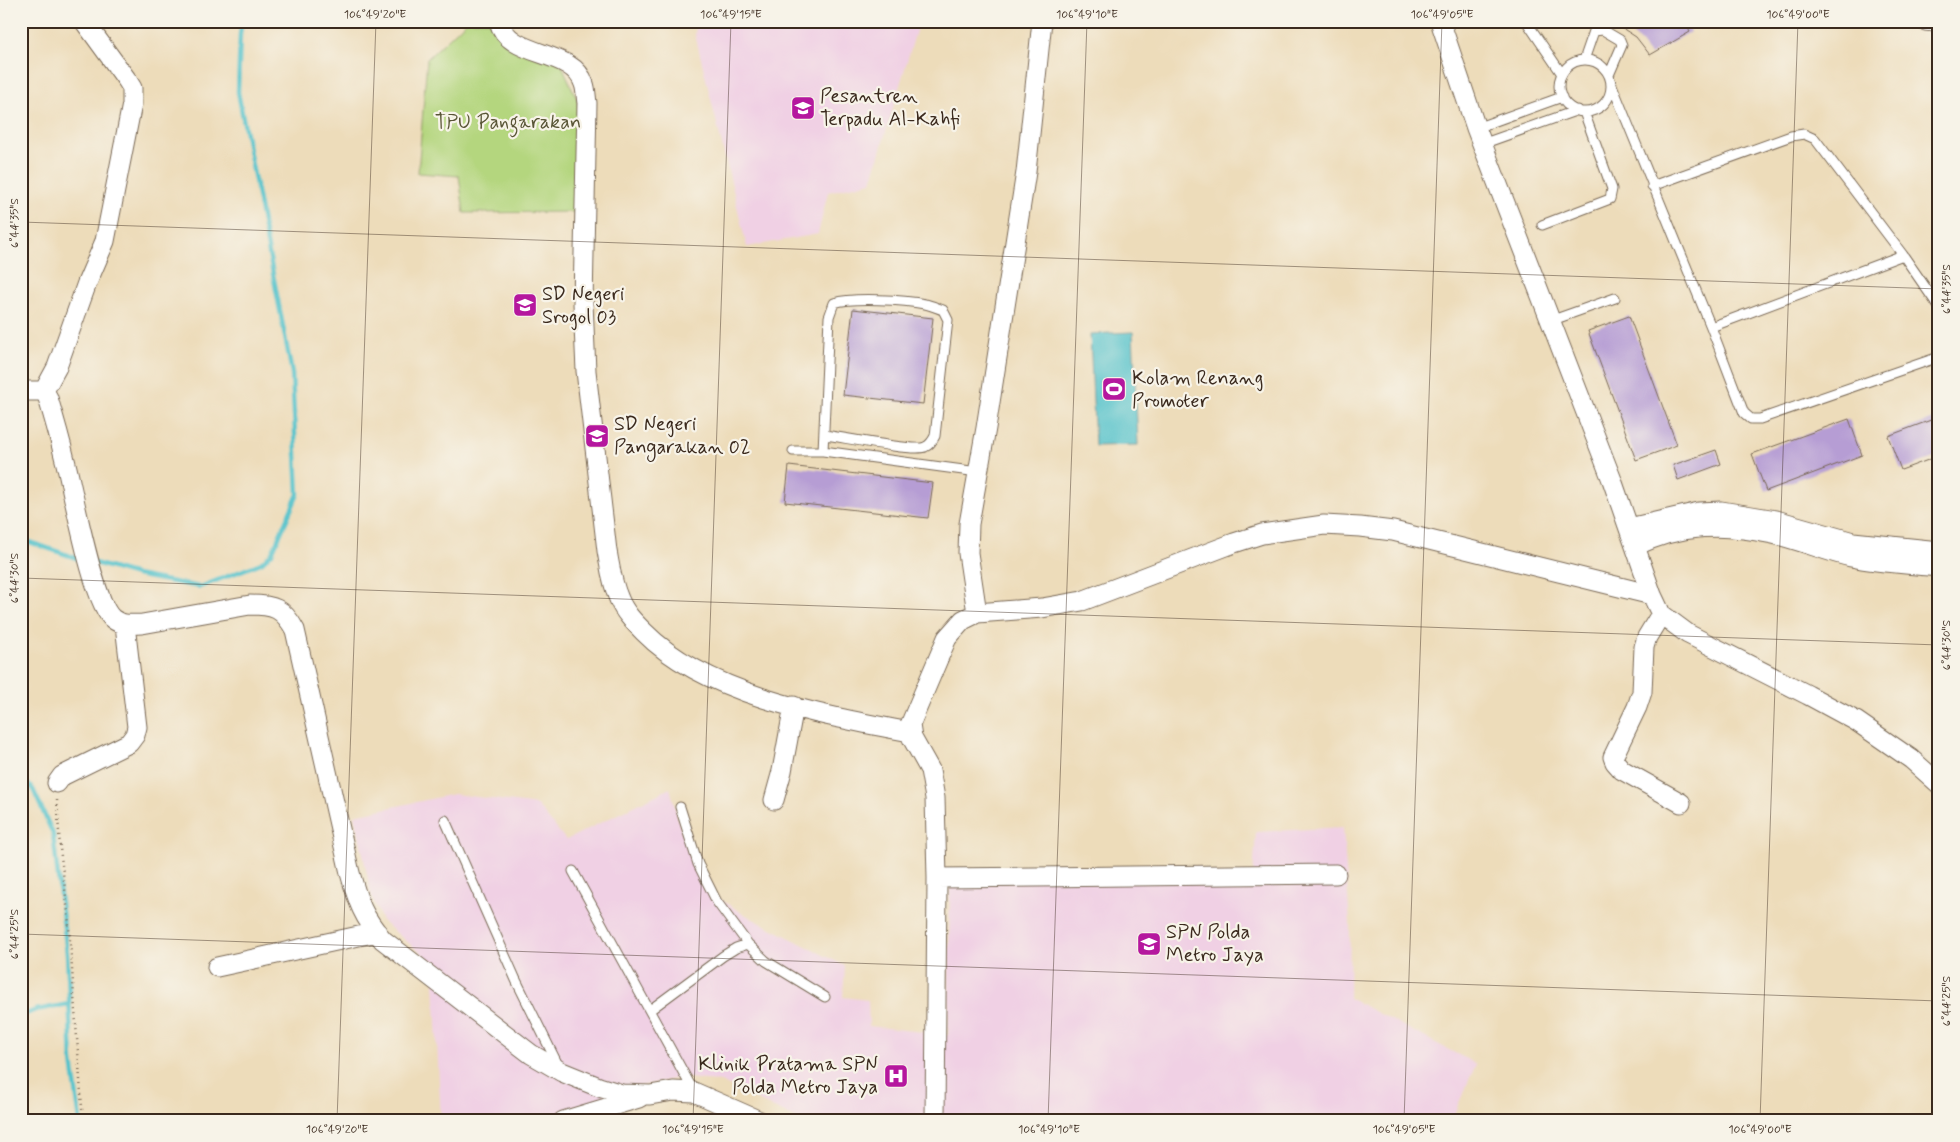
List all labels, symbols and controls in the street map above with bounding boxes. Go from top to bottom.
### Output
text: 106°49'20"E [344,7,406,23]
text: 106°49'15"E [700,7,762,23]
text: 106°49'10"E [1056,7,1118,23]
text: 106°49'05"E [1410,7,1474,23]
text: 106°49'00"E [1766,7,1830,23]
place label: Pesantren Terpadu Al-Kahfi [820,83,960,133]
school or university icon: Pesantren Terpadu Al-Kahfi [790,95,816,121]
park label: TPU Pangarakan [435,109,581,138]
text: 6°44'35"S [7,198,23,248]
text: 6°44'35"S [1939,264,1955,314]
place label: SD Negeri Srogol 03 [542,281,624,331]
school or university icon: SD Negeri Srogol 03 [512,292,538,318]
place label: Kolam Renang Promoter [1132,365,1263,415]
sports icon: Kolam Renang Promoter [1101,376,1127,402]
place label: SD Negeri Pangarakan 02 [614,411,751,462]
school or university icon: SD Negeri Pangarakan 02 [584,423,610,449]
text: 6°44'30"S [7,552,23,603]
text: 6°44'30"S [1939,619,1955,670]
text: 6°44'25"S [7,908,23,959]
place label: SPN Polda Metro Jaya [1166,919,1264,969]
school or university icon: SPN Polda Metro Jaya [1136,931,1162,957]
text: 6°44'25"S [1939,975,1955,1026]
place label: Klinik Pratama SPN Polda Metro Jaya [698,1051,878,1101]
hospital icon: Klinik Pratama SPN Polda Metro Jaya [883,1063,909,1089]
text: 106°49'20"E [306,1122,368,1138]
text: 106°49'15"E [662,1122,724,1138]
text: 106°49'10"E [1018,1122,1080,1138]
text: 106°49'05"E [1372,1122,1436,1138]
text: 106°49'00"E [1728,1122,1792,1138]

